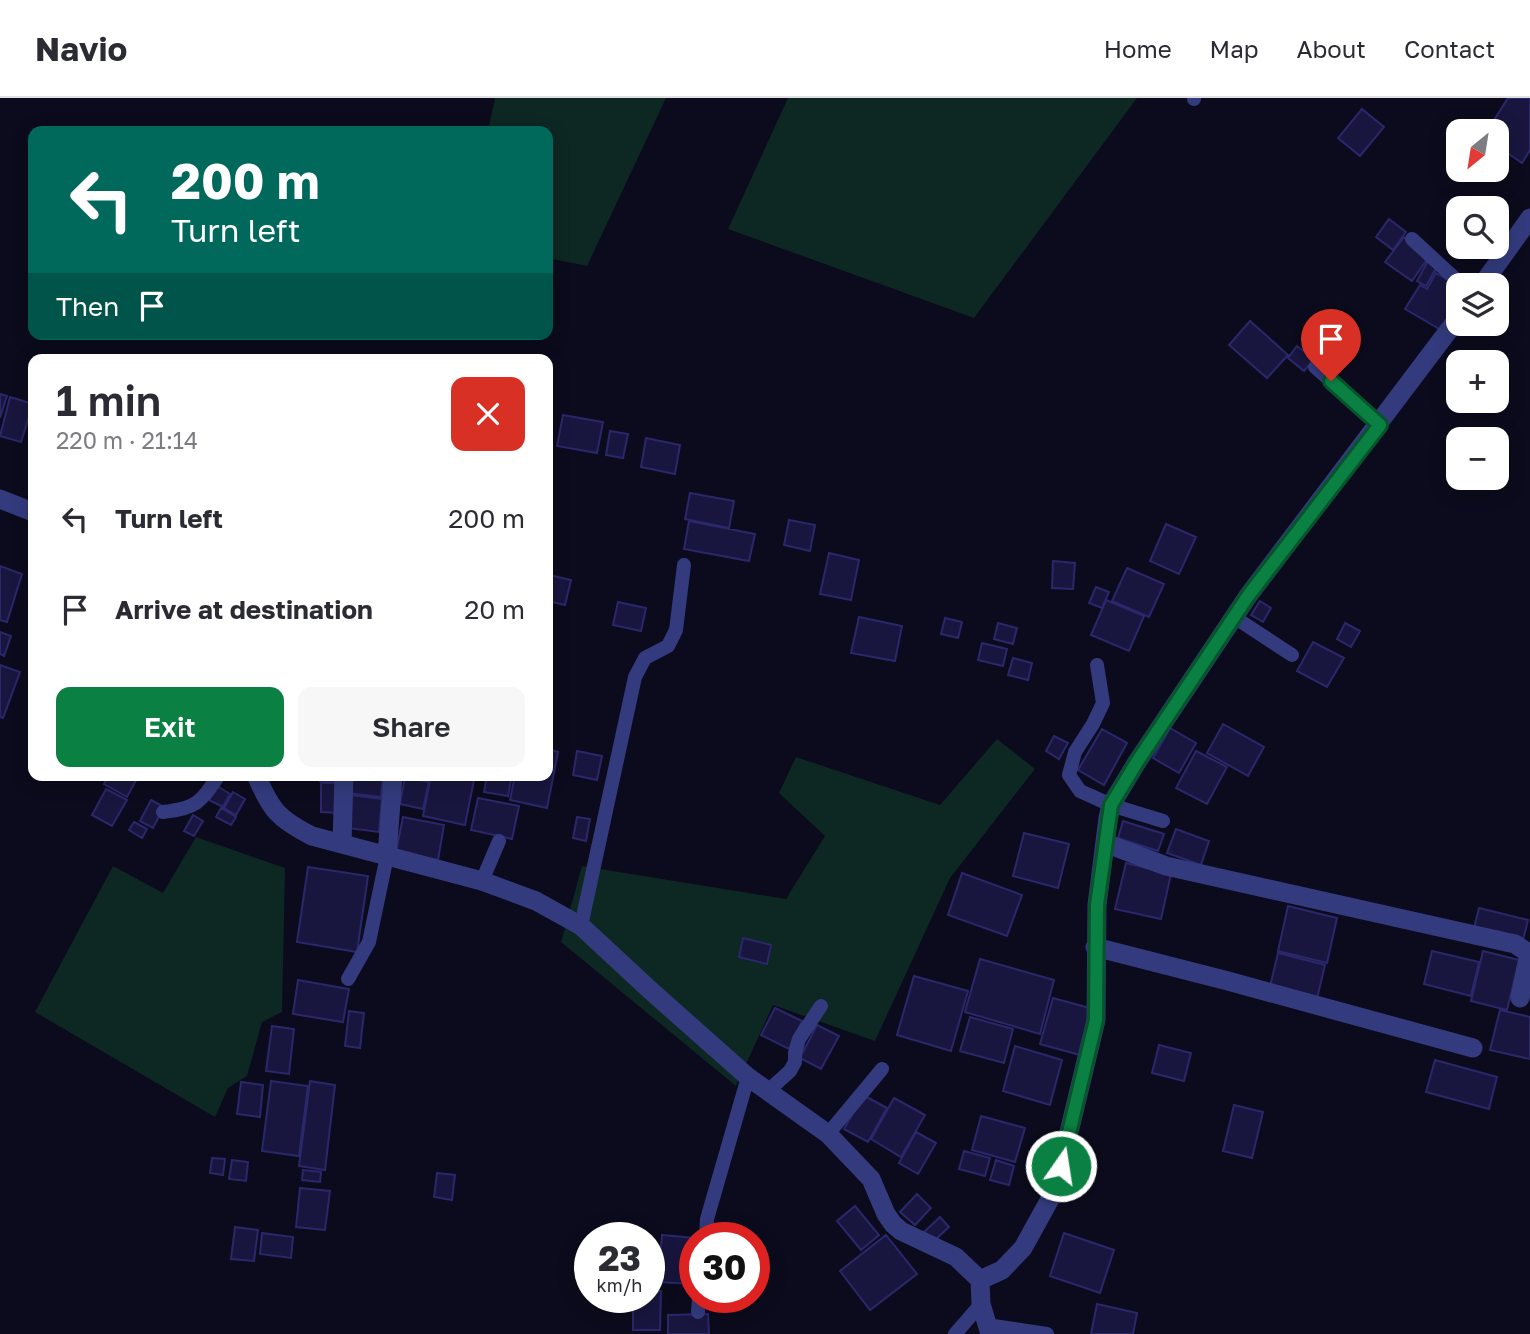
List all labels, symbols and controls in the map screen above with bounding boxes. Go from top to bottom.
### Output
text: Navio [35,29,127,68]
text: Home [1104,34,1172,63]
text: Map [1210,34,1259,63]
text: About [1297,34,1366,63]
text: Contact [1404,34,1495,63]
north arrow [1446,119,1508,182]
map controls [1446,119,1509,490]
text: 200 m [171,151,320,210]
icon: left [56,154,147,245]
button: search [1446,196,1509,259]
text: Turn left [171,211,300,249]
button: layers [1446,273,1509,336]
icon: arrive [133,287,171,325]
text: Then [56,291,119,322]
pin [1301,309,1361,381]
icon: arrive [1312,320,1350,358]
button: + [1446,350,1509,413]
text: 1 min [56,375,161,425]
button: close [451,377,525,451]
text: 220 m · 21:14 [56,426,198,454]
button: − [1446,427,1509,490]
icon: left [56,500,94,538]
text: Turn left [115,503,223,534]
text: 200 m [448,503,525,534]
icon: arrive [56,591,94,629]
text: Arrive at destination [115,594,373,625]
text: 20 m [464,594,525,625]
button: Exit [56,687,284,767]
button: Share [298,687,525,767]
position arrow [1024,1129,1098,1203]
speed limit sign: 30 [679,1222,770,1313]
text: 23 [598,1237,641,1279]
text: km/h [597,1274,642,1296]

